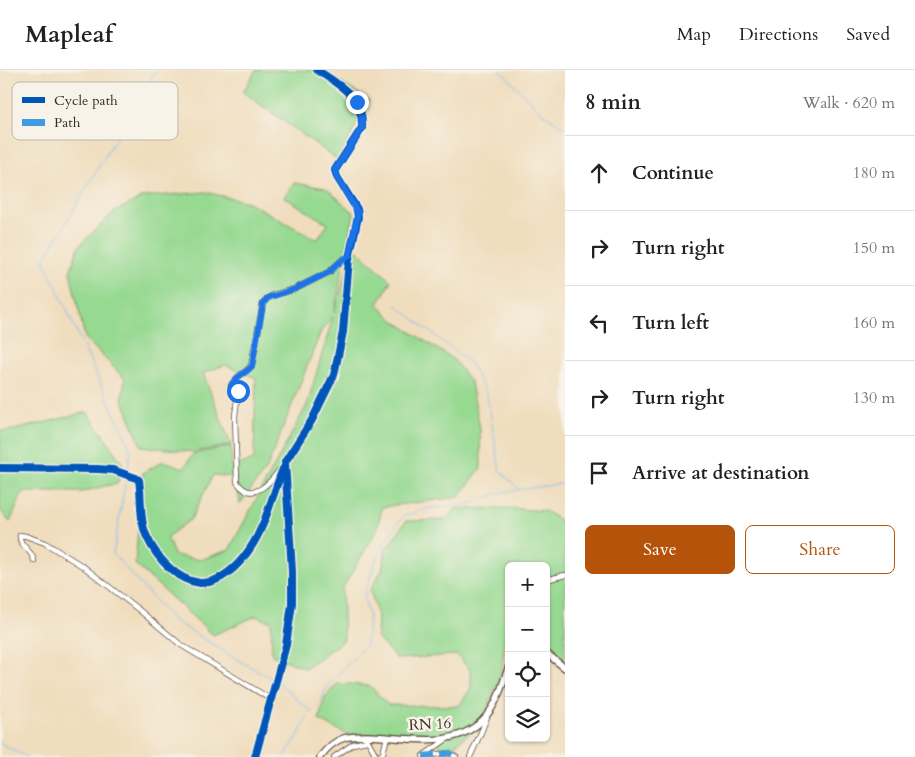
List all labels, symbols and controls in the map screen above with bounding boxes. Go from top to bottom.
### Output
text: Mapleaf [25,18,113,51]
text: Map [677,22,711,47]
text: Directions [739,22,818,47]
text: Saved [846,22,890,47]
legend [12,82,178,140]
text: 8 min [585,88,641,117]
text: Cycle path [54,91,118,110]
route end [346,91,369,114]
text: Walk · 620 m [803,92,895,114]
text: Path [54,113,81,132]
icon: ahead [585,159,613,187]
text: Continue [632,160,714,186]
text: 180 m [853,162,895,184]
icon: right [585,234,613,262]
text: Turn right [632,235,724,261]
text: 150 m [853,237,895,259]
icon: left [585,309,613,337]
text: Turn left [632,310,709,336]
text: 160 m [853,312,895,334]
route start [227,380,250,403]
icon: right [585,384,613,412]
text: Turn right [632,385,724,411]
text: 130 m [853,387,895,409]
icon: arrive [585,459,613,487]
text: Arrive at destination [632,460,809,486]
button: Save [585,525,735,574]
button: Share [745,525,895,574]
map controls [505,562,550,742]
button: + [505,562,550,607]
button: − [505,607,550,652]
button: locate [505,652,550,697]
button: layers [505,697,550,742]
street label: RN 16 [408,713,452,735]

